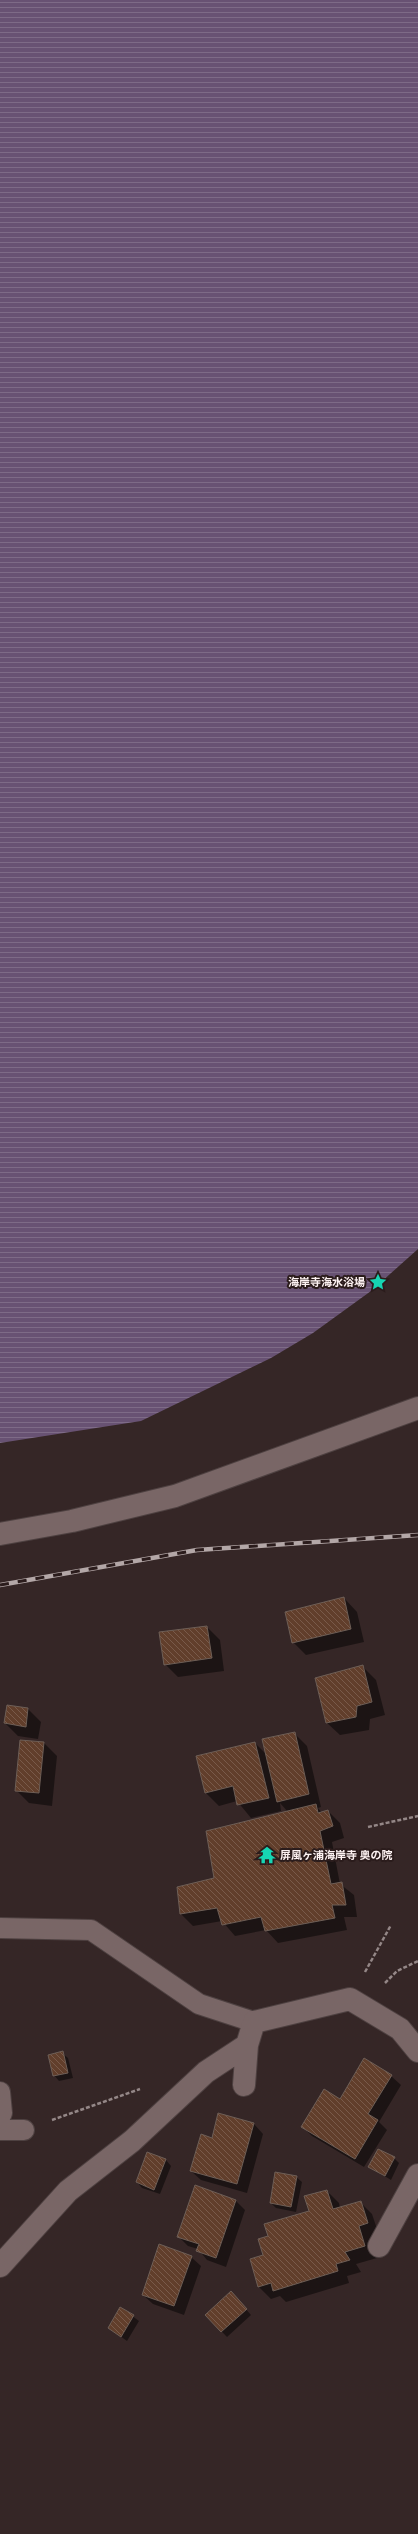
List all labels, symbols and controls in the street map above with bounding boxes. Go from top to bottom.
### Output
place icon: 海岸寺海水浴場 [368,1272,388,1292]
place label: 海岸寺海水浴場 [288,1275,365,1289]
temple icon: 屏風ヶ浦海岸寺 奥の院 [257,1845,277,1865]
place label: 屏風ヶ浦海岸寺 奥の院 [280,1848,393,1862]

